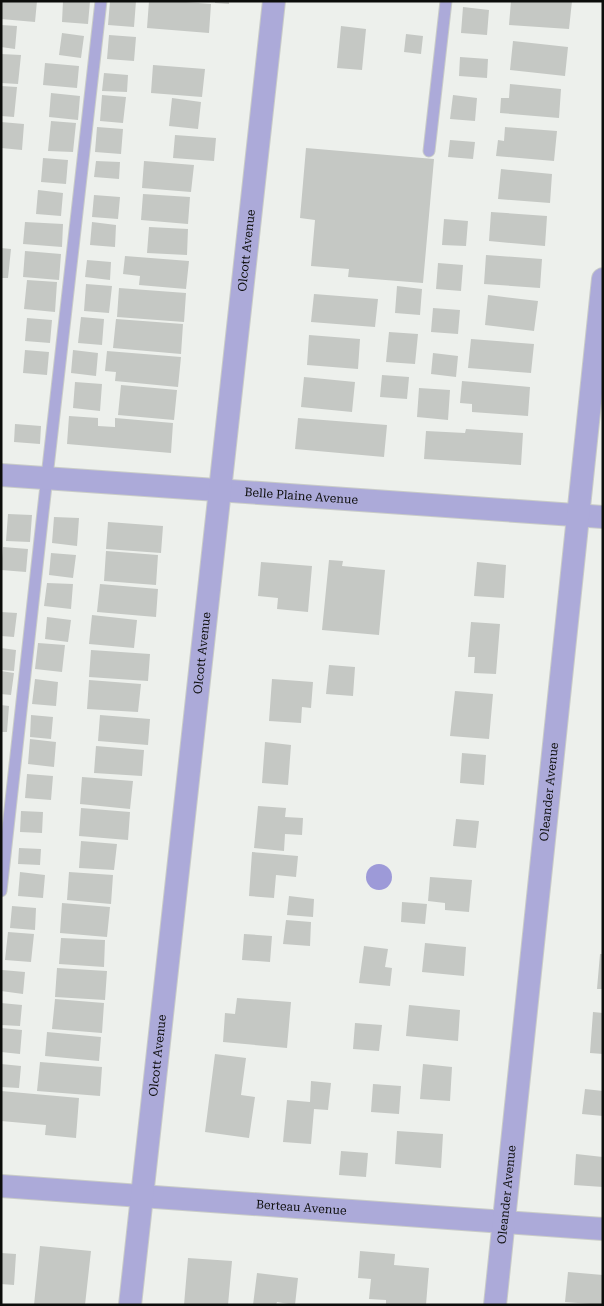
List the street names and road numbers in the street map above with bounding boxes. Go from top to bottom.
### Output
street label: Olcott Avenue [235,208,258,292]
street label: Belle Plaine Avenue [244,485,359,507]
street label: Olcott Avenue [191,611,214,695]
street label: Oleander Avenue [537,741,561,842]
street label: Olcott Avenue [146,1013,169,1097]
street label: Oleander Avenue [494,1144,519,1245]
street label: Berteau Avenue [255,1197,347,1218]

